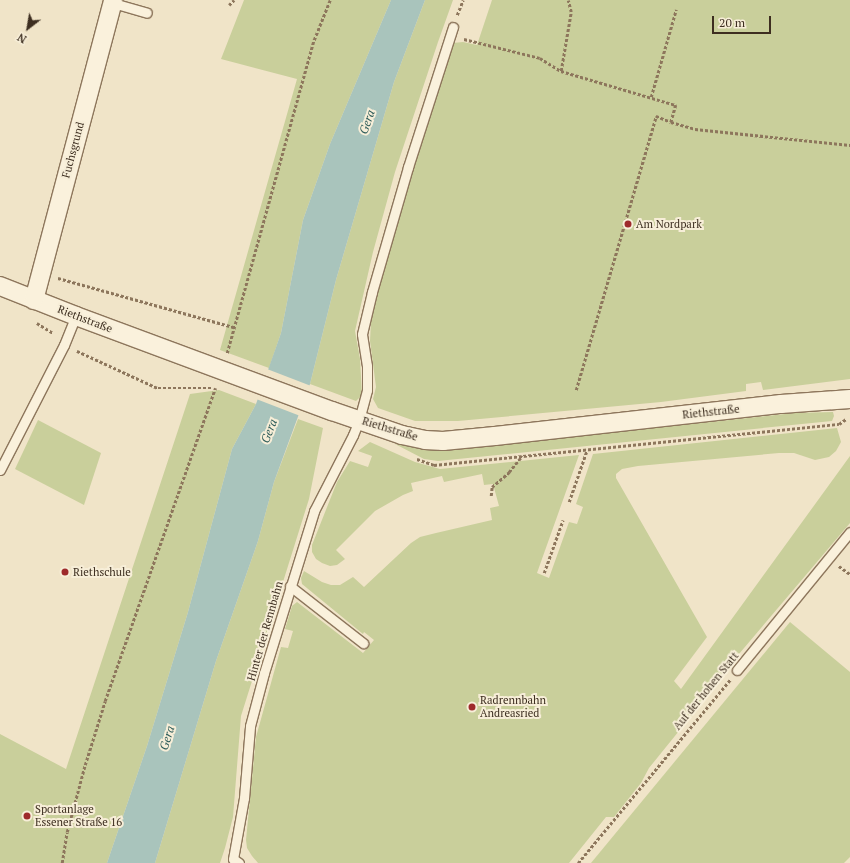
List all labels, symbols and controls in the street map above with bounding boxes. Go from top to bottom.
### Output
north arrow [8,8,48,48]
scale bar [714,8,773,34]
text: 20 m [719,15,745,30]
text: N [15,30,29,46]
water label: Gera [356,108,378,136]
street label: Fuchsgrund [59,120,87,180]
place label: Am Nordpark [636,217,702,231]
marker: Am Nordpark [623,219,633,229]
street label: Riethstraße [56,303,114,335]
street label: Riethstraße [682,402,740,422]
street label: Riethstraße [361,414,419,444]
water label: Gera [258,417,280,445]
place label: Riethschule [73,565,131,579]
marker: Riethschule [60,567,70,577]
street label: Hinter der Rennbahn [244,580,286,682]
street label: Auf der hohen Statt [671,649,741,733]
place label: Radrennbahn Andreasried [480,694,546,720]
marker: Radrennbahn Andreasried [467,702,477,712]
water label: Gera [157,724,177,752]
place label: Sportanlage Essener Straße 16 [35,803,122,829]
marker: Sportanlage Essener Straße 16 [22,811,32,821]

